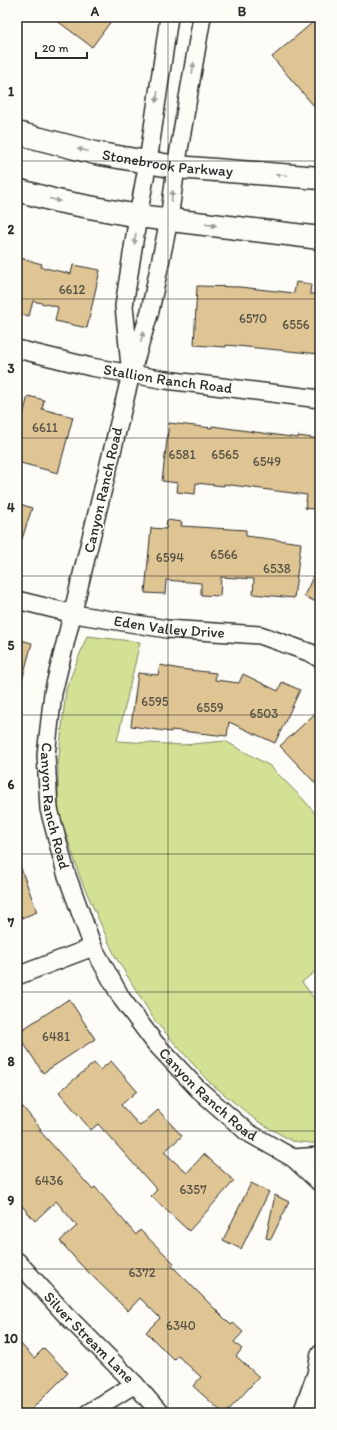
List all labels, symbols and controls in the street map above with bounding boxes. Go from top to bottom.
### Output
text: A [90,4,100,19]
text: B [238,4,247,19]
scale bar [36,34,87,60]
text: 20 m [42,41,69,55]
one-way arrow [190,62,196,74]
text: 1 [8,84,14,99]
one-way arrow [154,91,160,103]
street label: Stonebrook Parkway [101,145,234,180]
one-way arrow [77,146,89,152]
one-way arrow [275,172,287,178]
one-way arrow [169,190,175,202]
one-way arrow [49,197,61,203]
text: 2 [8,222,15,237]
one-way arrow [205,222,217,228]
one-way arrow [131,233,137,245]
house number: 6612 [59,282,85,297]
house number: 6570 [239,311,267,326]
house number: 6556 [282,317,310,332]
one-way arrow [139,331,145,343]
street label: Stallion Ranch Road [102,360,233,397]
text: 3 [7,361,15,376]
house number: 6611 [32,420,58,435]
street label: Canyon Ranch Road [80,425,126,555]
house number: 6581 [169,447,195,462]
house number: 6565 [211,447,239,462]
house number: 6549 [253,454,281,469]
text: 4 [7,500,15,515]
house number: 6566 [210,547,238,562]
house number: 6594 [156,550,184,565]
house number: 6538 [263,561,291,576]
street label: Eden Valley Drive [113,612,225,642]
text: 5 [8,638,15,653]
house number: 6595 [141,694,169,709]
house number: 6559 [196,700,224,715]
house number: 6503 [250,706,278,721]
street label: Canyon Ranch Road [37,741,74,872]
text: 6 [8,777,15,792]
text: 7 [7,915,15,930]
house number: 6481 [42,1029,70,1044]
street label: Canyon Ranch Road [155,1044,261,1145]
text: 8 [7,1054,15,1069]
house number: 6436 [35,1173,63,1188]
house number: 6357 [179,1182,207,1197]
text: 9 [8,1193,15,1208]
house number: 6372 [128,1265,156,1280]
street label: Silver Stream Lane [40,1288,138,1387]
house number: 6340 [166,1318,196,1333]
text: 10 [4,1331,18,1346]

